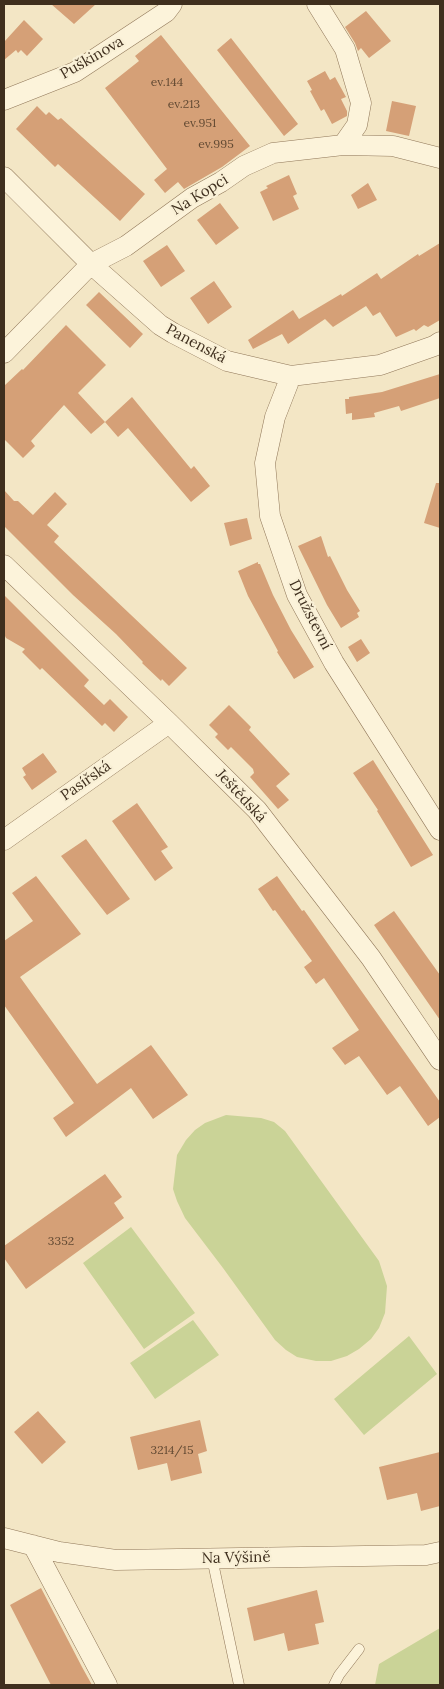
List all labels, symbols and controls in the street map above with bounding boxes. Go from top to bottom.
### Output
street label: Puškinova [57,33,127,83]
house number: ev.144 [151,76,183,90]
house number: ev.213 [168,98,200,112]
house number: ev.951 [184,117,216,131]
house number: ev.995 [198,138,234,152]
street label: Na Kopci [169,171,231,219]
street label: Panenská [163,321,229,367]
street label: Družstevní [285,577,335,653]
street label: Pasířská [57,757,115,805]
street label: Ještědská [212,766,270,826]
house number: 3352 [48,1235,74,1249]
house number: 3214/15 [151,1444,193,1458]
street label: Na Výšině [201,1548,271,1568]

